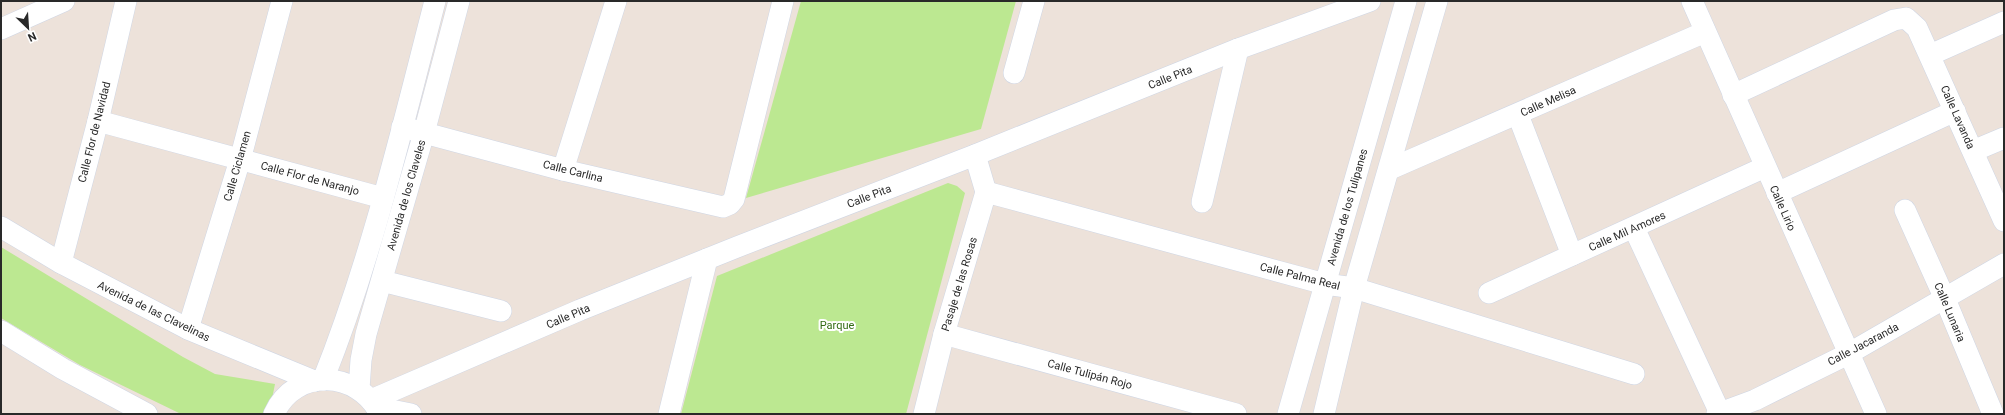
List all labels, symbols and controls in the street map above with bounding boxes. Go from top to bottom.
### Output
north arrow [8,8,48,48]
text: N [26,29,38,44]
street label: Calle Pita [1146,63,1194,92]
street label: Calle Flor de Navidad [76,80,113,184]
street label: Calle Melisa [1518,83,1578,119]
street label: Calle Lavanda [1938,83,1977,151]
street label: Calle Ciclamen [221,129,254,203]
street label: Avenida de los Claveles [384,138,429,252]
street label: Avenida de los Tulipanes [1325,147,1370,267]
street label: Calle Carlina [542,158,604,185]
street label: Calle Flor de Naranjo [259,159,361,198]
street label: Calle Pita [845,182,893,211]
street label: Calle Lirio [1767,183,1798,233]
street label: Calle Mil Amores [1587,209,1668,254]
street label: Pasaje de las Rosas [939,235,980,333]
street label: Calle Palma Real [1258,260,1341,293]
street label: Avenida de las Clavelinas [95,279,212,344]
street label: Calle Lunaria [1931,281,1968,344]
street label: Calle Pita [544,301,592,331]
park label: Parque [820,319,854,332]
street label: Calle Jacaranda [1825,320,1901,369]
street label: Calle Tulipán Rojo [1046,357,1134,392]

